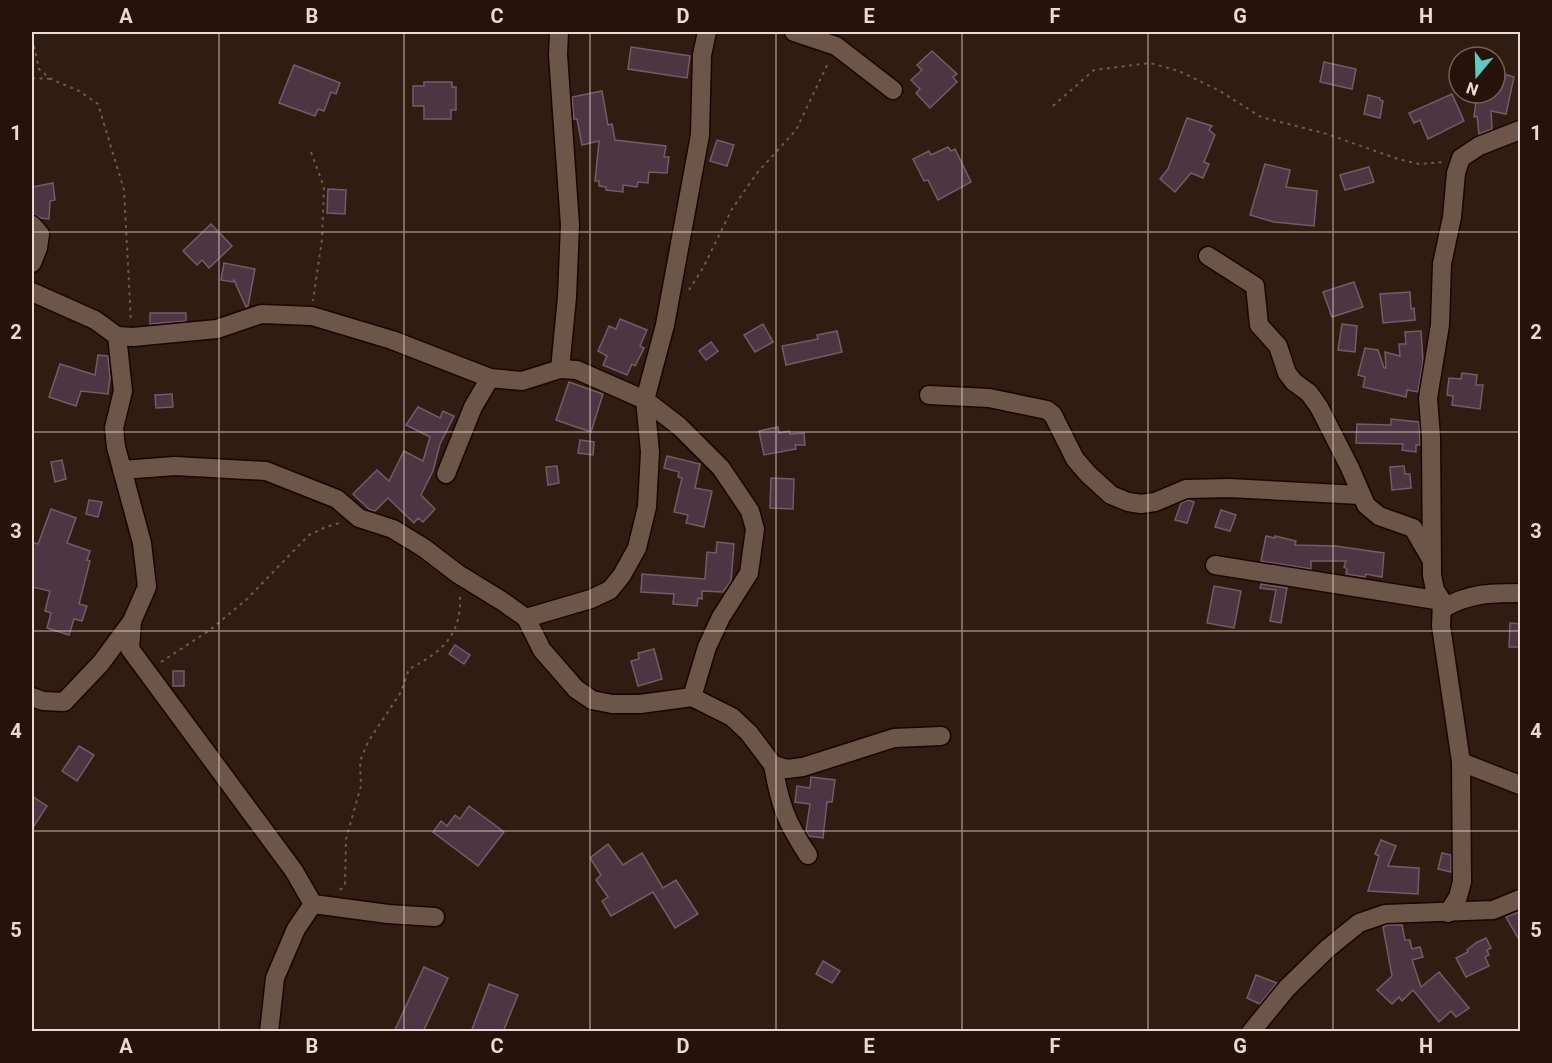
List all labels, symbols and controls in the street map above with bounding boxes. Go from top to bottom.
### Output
text: A [119,4,133,28]
text: B [306,4,318,28]
text: C [490,4,504,28]
text: D [677,4,690,28]
text: E [863,4,875,28]
text: F [1050,4,1061,28]
text: G [1233,4,1247,28]
text: H [1419,4,1433,28]
north arrow [1447,45,1507,105]
text: N [1464,78,1481,100]
text: 1 [10,121,22,145]
text: 1 [1530,121,1542,145]
text: 2 [10,320,22,344]
text: 2 [1530,320,1542,344]
text: 3 [10,519,22,543]
text: 3 [1530,519,1542,543]
text: 4 [10,719,22,743]
text: 4 [1530,719,1542,743]
text: 5 [10,918,22,942]
text: 5 [1530,918,1542,942]
text: A [119,1034,133,1058]
text: B [306,1034,318,1058]
text: C [490,1034,504,1058]
text: D [677,1034,690,1058]
text: E [863,1034,875,1058]
text: F [1050,1034,1061,1058]
text: G [1233,1034,1247,1058]
text: H [1419,1034,1433,1058]

